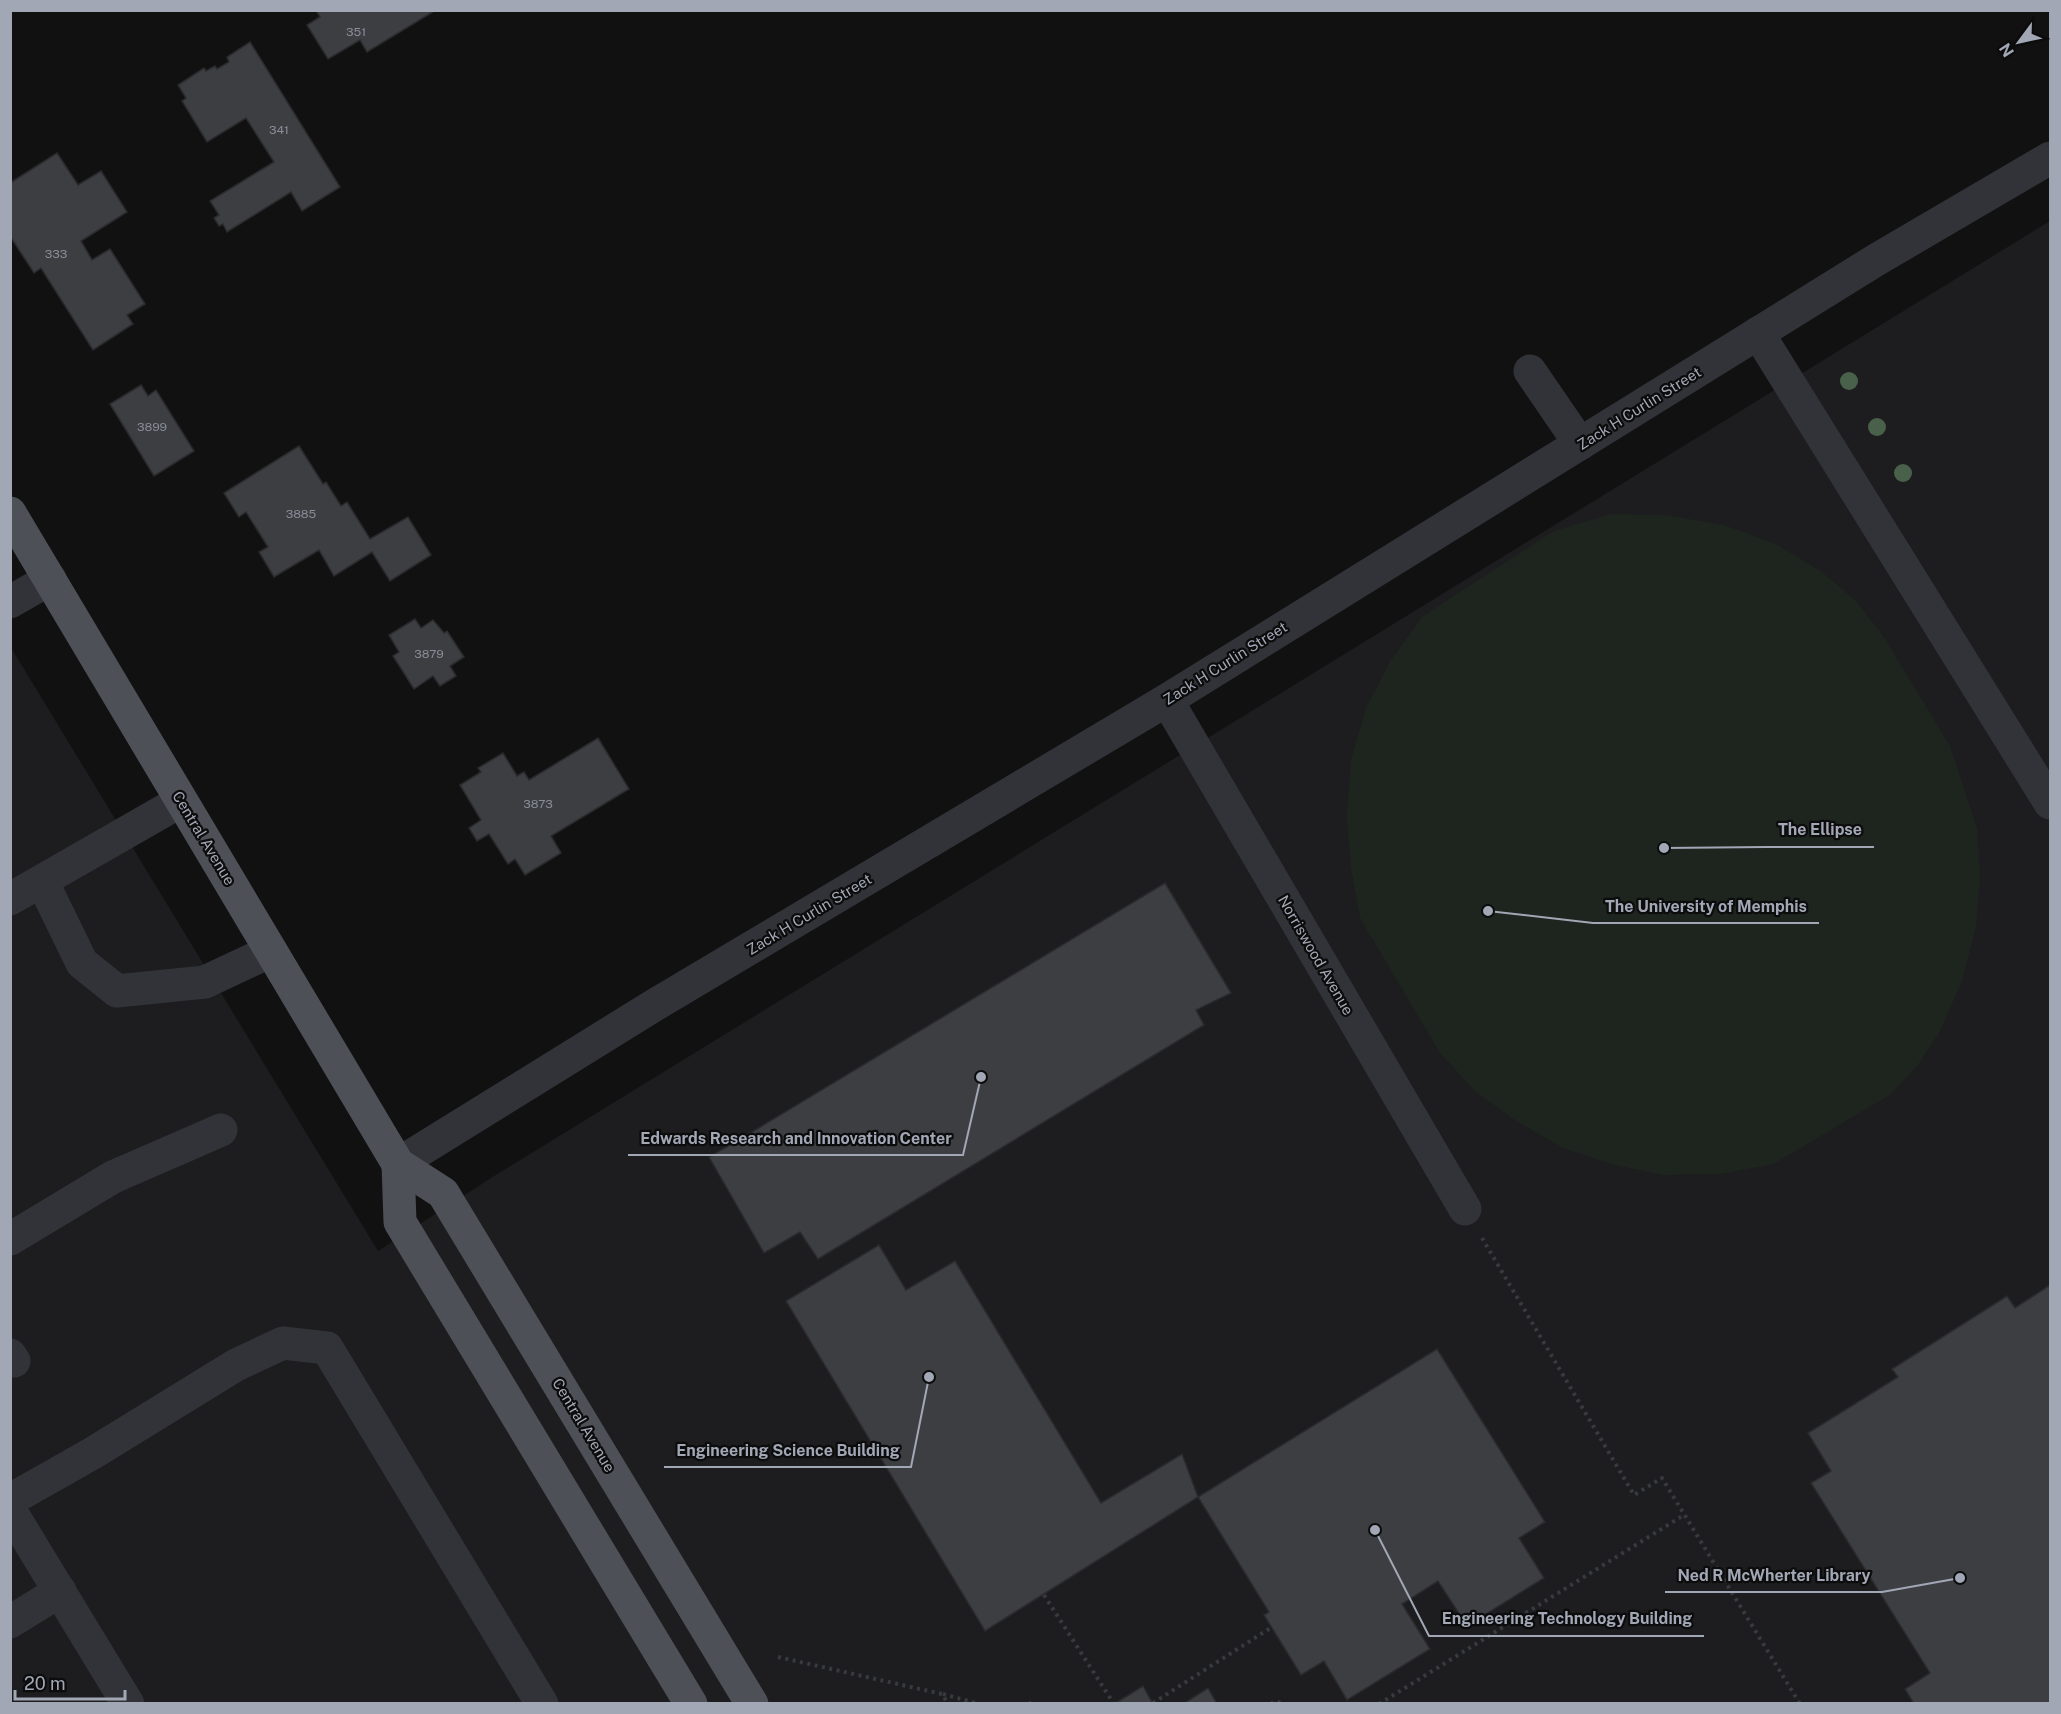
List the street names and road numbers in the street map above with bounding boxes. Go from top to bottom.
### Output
street label: Zack H Curlin Street [1574,363,1704,453]
street label: Zack H Curlin Street [1160,618,1290,708]
street label: Central Avenue [169,788,239,888]
street label: Zack H Curlin Street [744,870,875,958]
street label: Norriswood Avenue [1275,892,1357,1018]
street label: Central Avenue [549,1375,619,1475]

